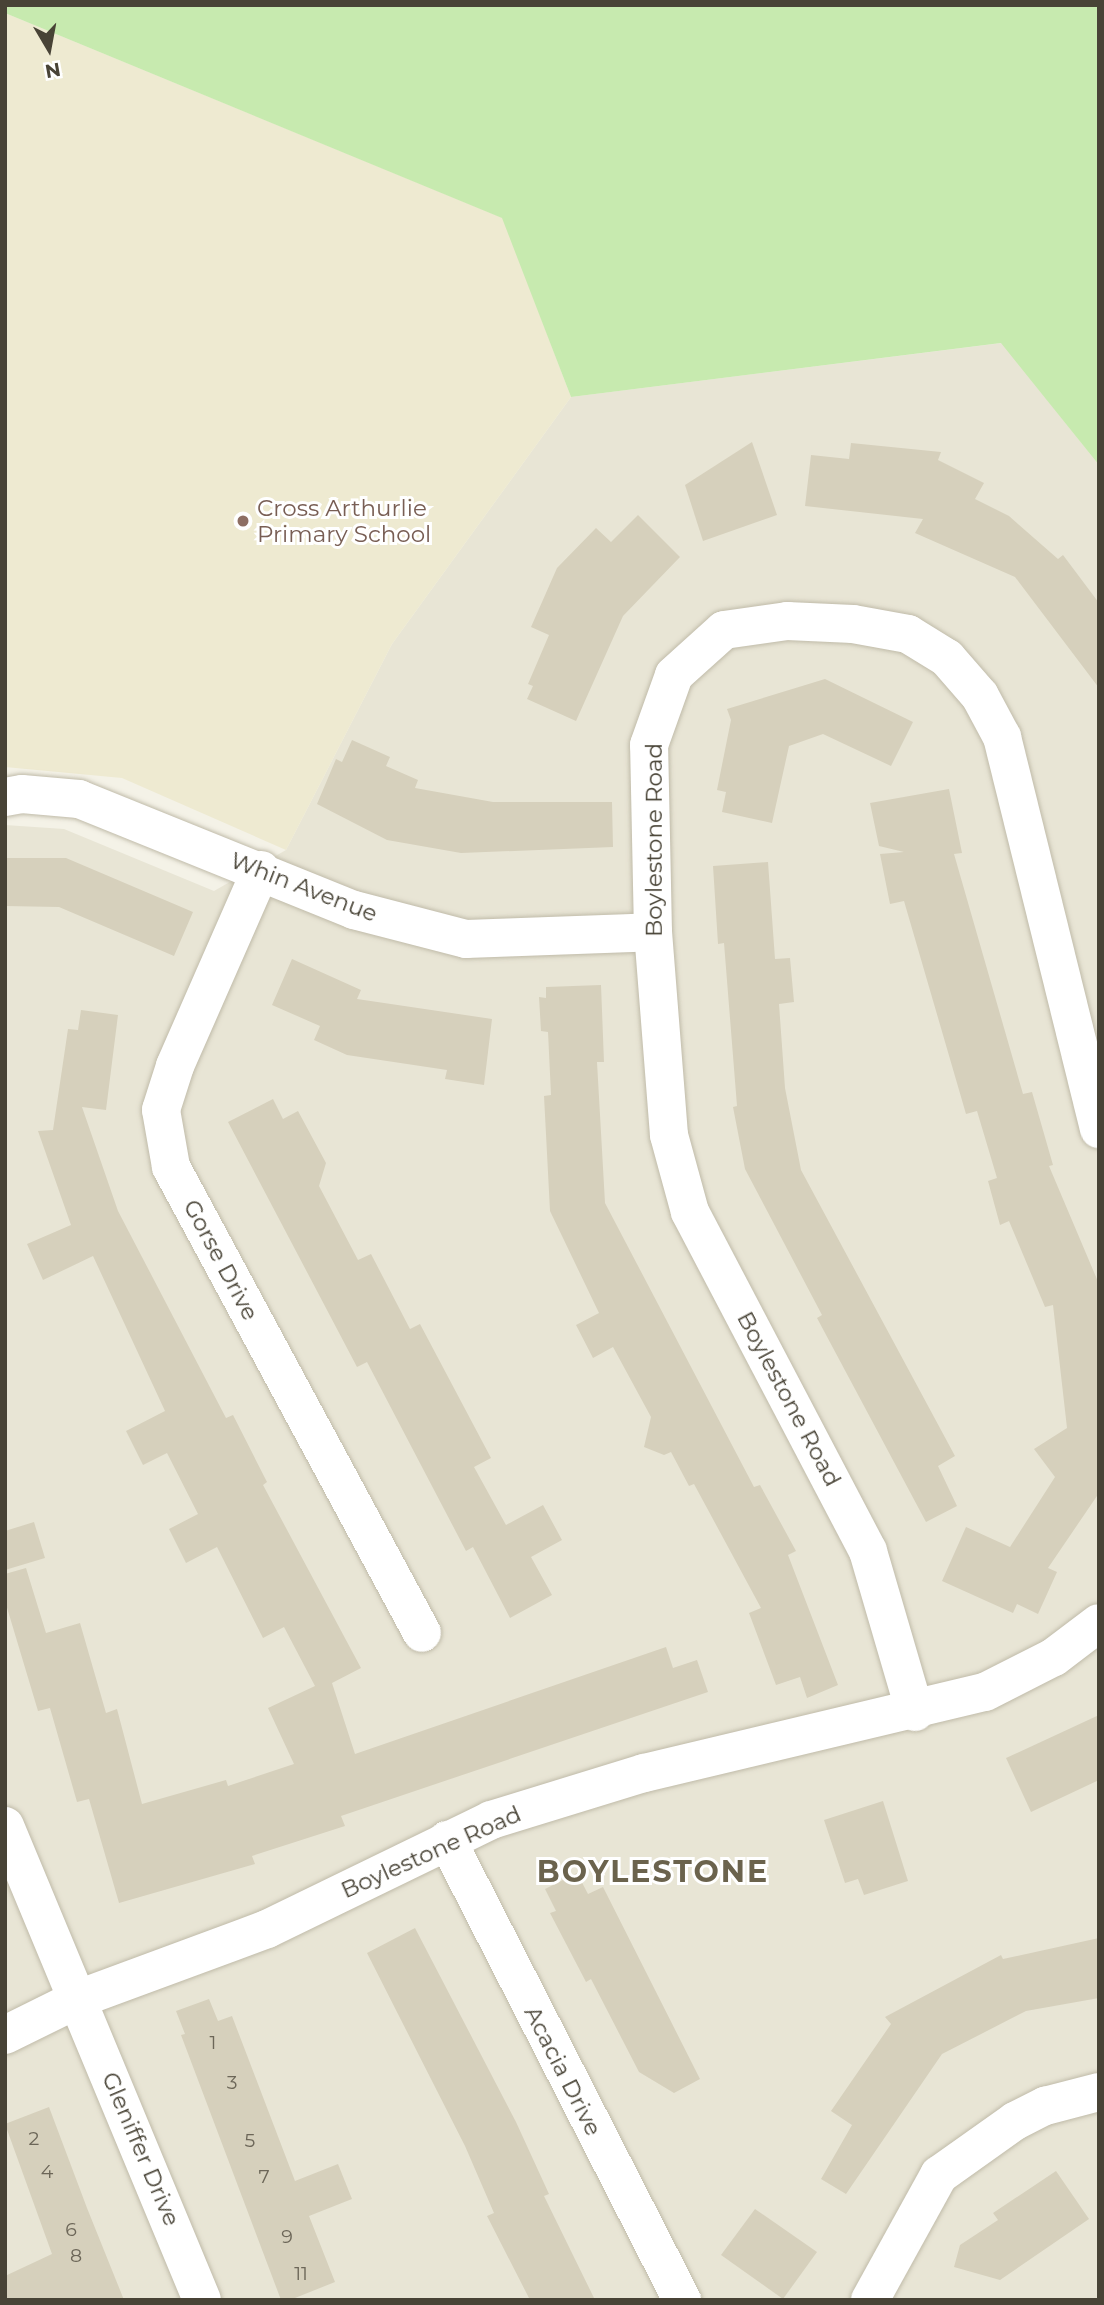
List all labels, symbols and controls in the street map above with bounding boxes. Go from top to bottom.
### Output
north arrow [14,14,84,84]
text: N [43,58,62,83]
place label: Cross Arthurlie Primary School [257,494,431,548]
marker: Cross Arthurlie Primary School [235,513,251,529]
street label: Boylestone Road [640,743,668,937]
street label: Whin Avenue [227,846,381,928]
street label: Gorse Drive [178,1195,264,1325]
street label: Boylestone Road [731,1307,847,1491]
street label: Boylestone Road [337,1800,525,1904]
district label: BOYLESTONE [538,1854,768,1890]
street label: Acacia Drive [519,2002,607,2140]
house number: 1 [210,2032,216,2054]
street label: Gleniffer Drive [96,2068,186,2230]
house number: 3 [227,2072,237,2094]
house number: 2 [29,2128,39,2150]
house number: 5 [245,2130,255,2152]
house number: 4 [41,2161,53,2183]
house number: 7 [258,2166,270,2188]
house number: 6 [65,2219,77,2241]
house number: 9 [281,2226,293,2248]
house number: 8 [70,2245,82,2267]
house number: 11 [294,2263,308,2285]

